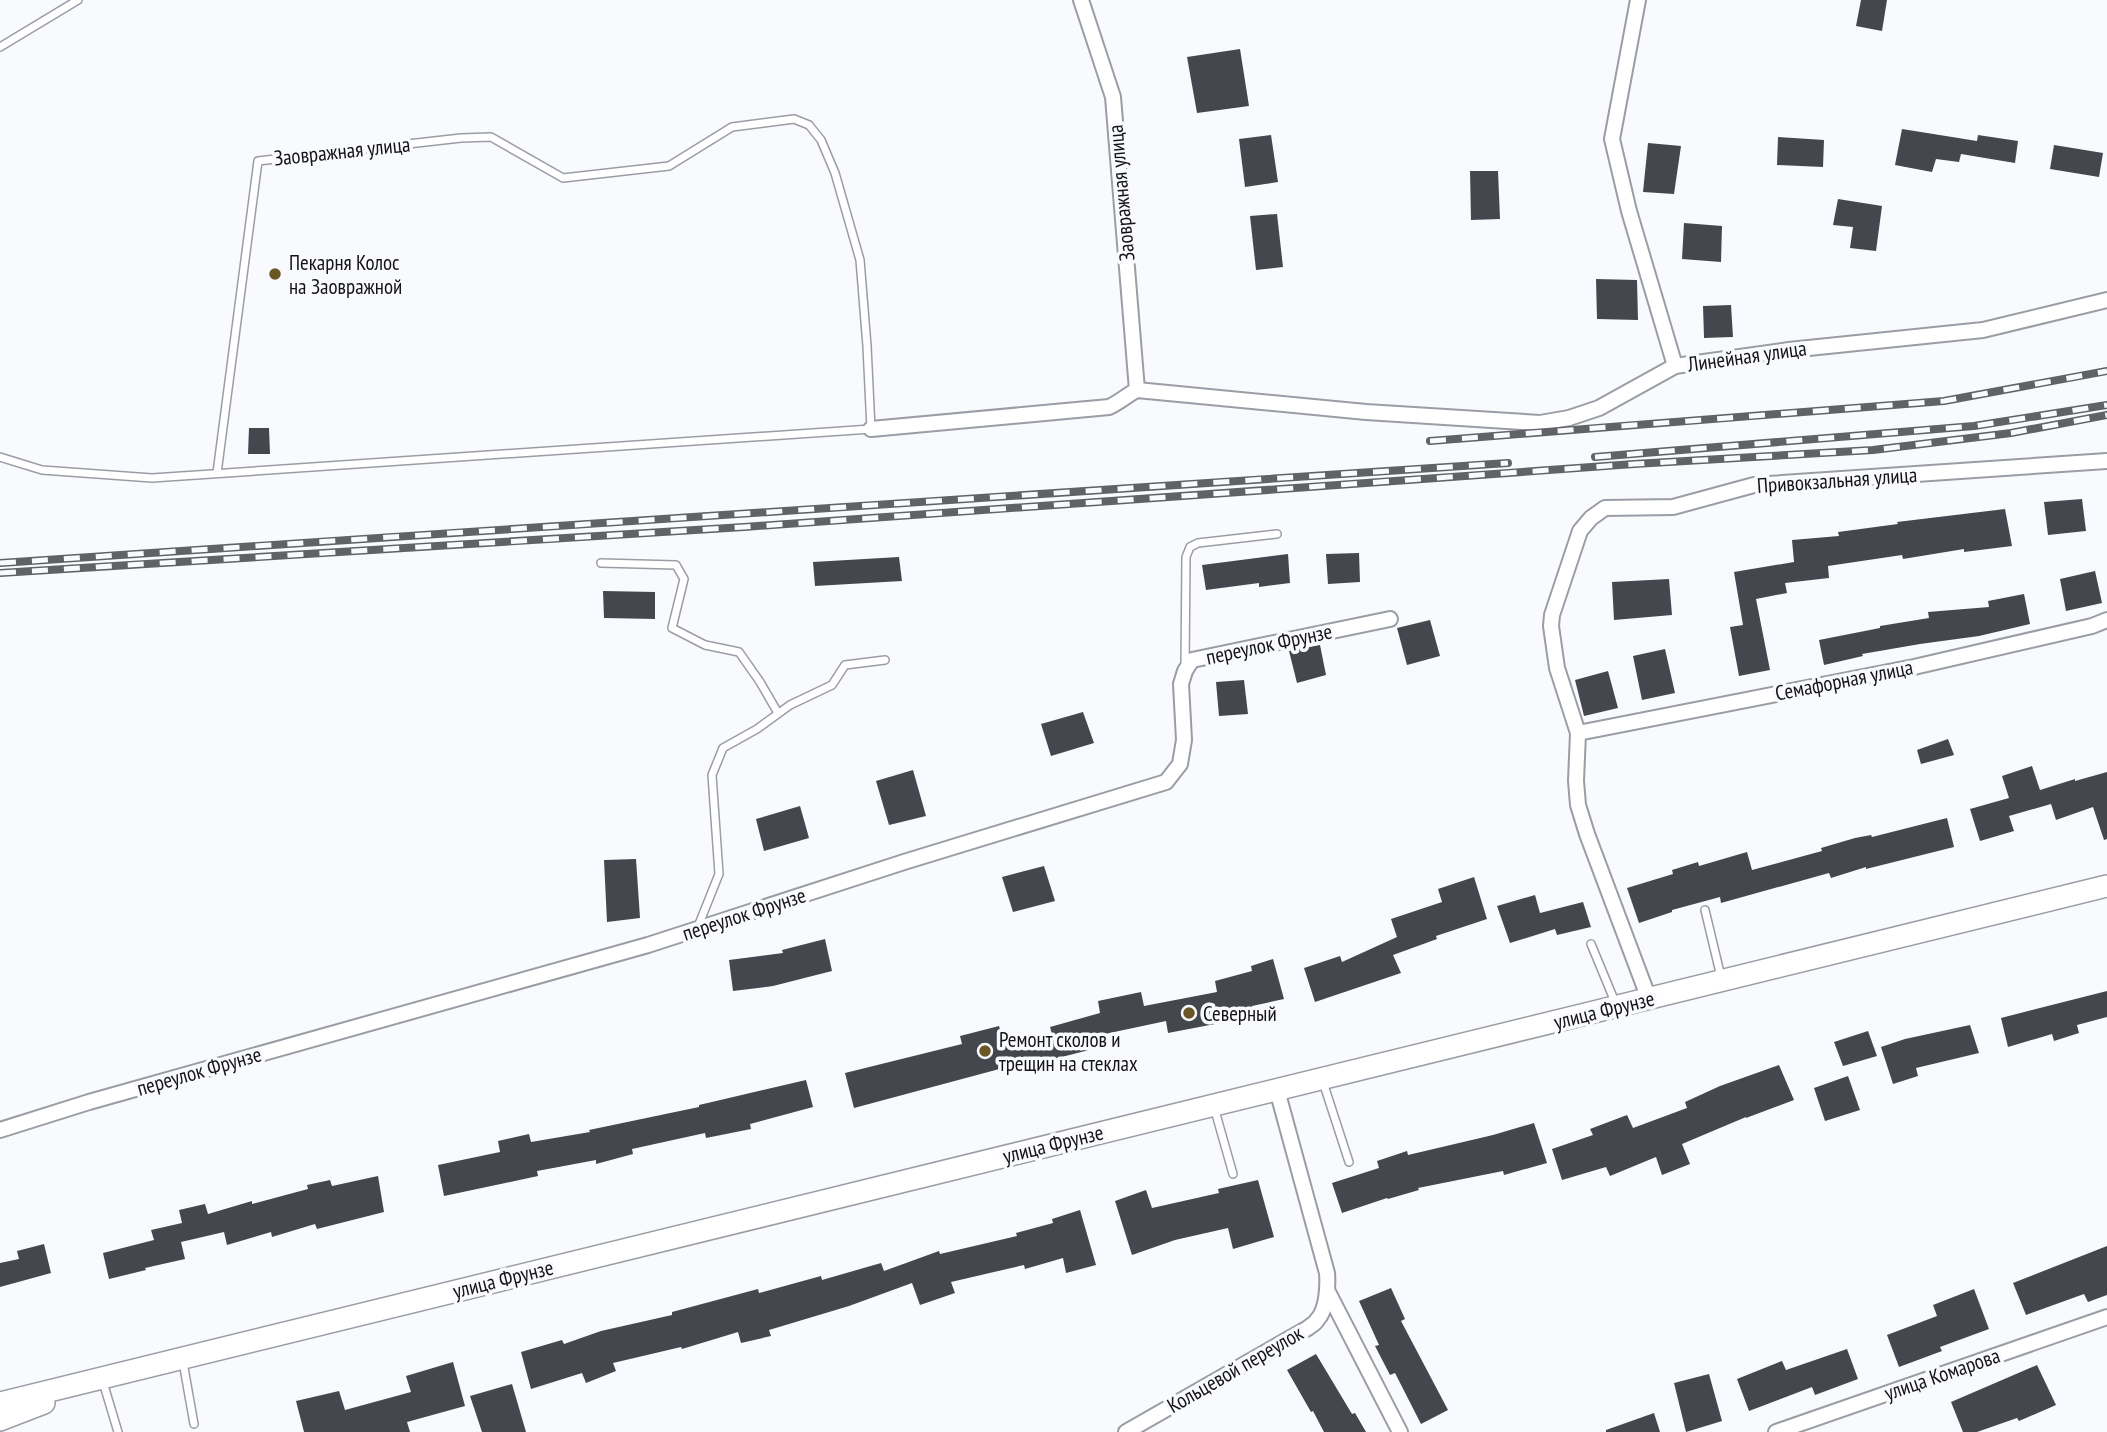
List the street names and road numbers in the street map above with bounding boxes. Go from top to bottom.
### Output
street label: Заовражная улица [1102,124,1140,262]
street label: Заовражная улица [273,130,411,172]
street label: Линейная улица [1685,334,1808,378]
street label: Привокзальная улица [1756,461,1918,499]
street label: переулок Фрунзе [1203,617,1335,671]
street label: Семафорная улица [1773,653,1915,707]
street label: переулок Фрунзе [679,881,809,947]
street label: улица Фрунзе [1551,984,1657,1036]
street label: переулок Фрунзе [134,1040,264,1102]
street label: улица Фрунзе [1000,1118,1106,1170]
street label: улица Фрунзе [450,1253,556,1305]
street label: Кольцевой переулок [1162,1319,1308,1419]
street label: улица Комарова [1881,1342,2003,1406]

